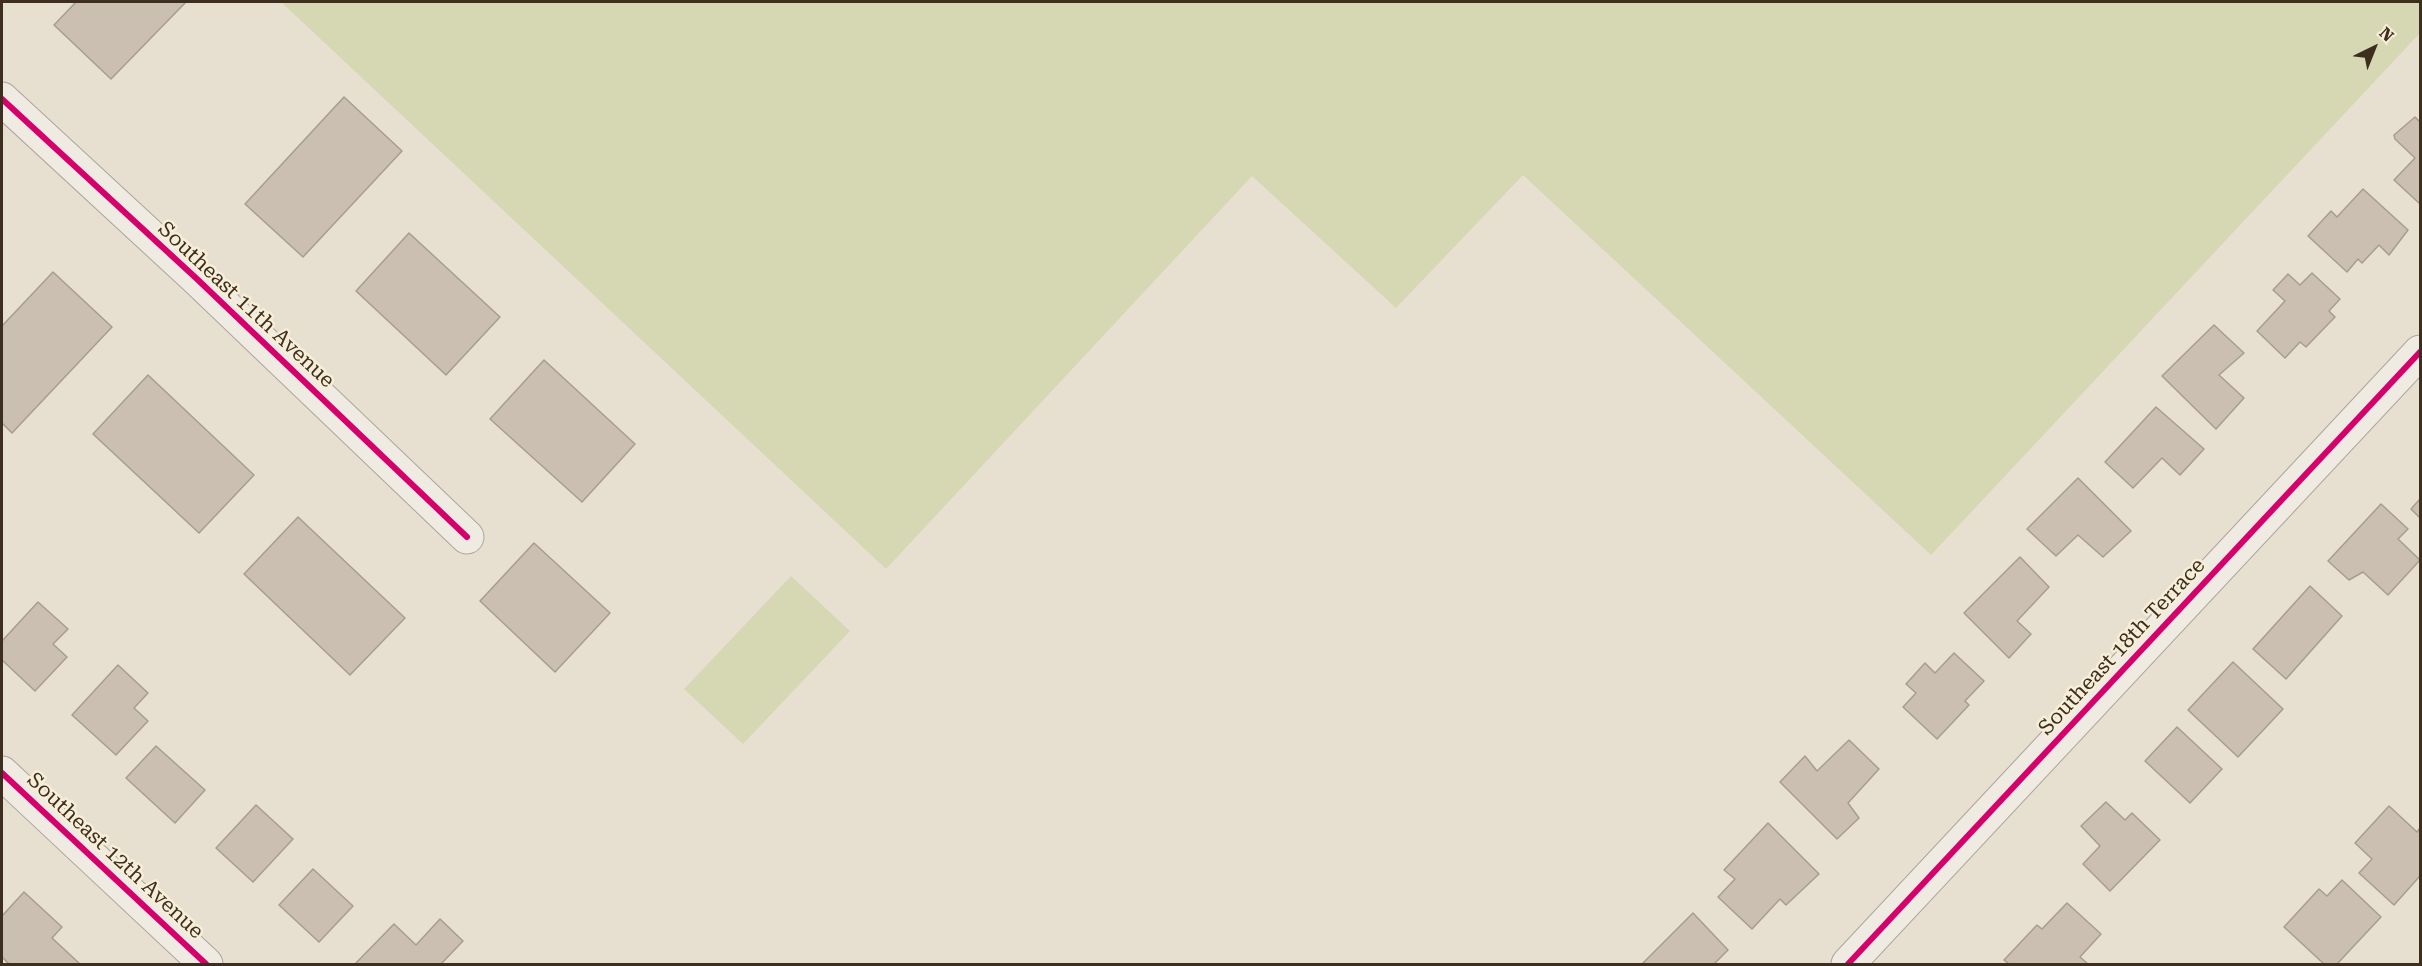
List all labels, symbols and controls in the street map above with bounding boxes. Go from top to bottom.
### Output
north arrow [2344,18,2404,78]
text: N [2376,23,2398,46]
street label: Southeast 11th Avenue [152,217,340,393]
street label: Southeast 18th Terrace [2033,553,2211,741]
street label: Southeast 12th Avenue [21,768,209,944]

